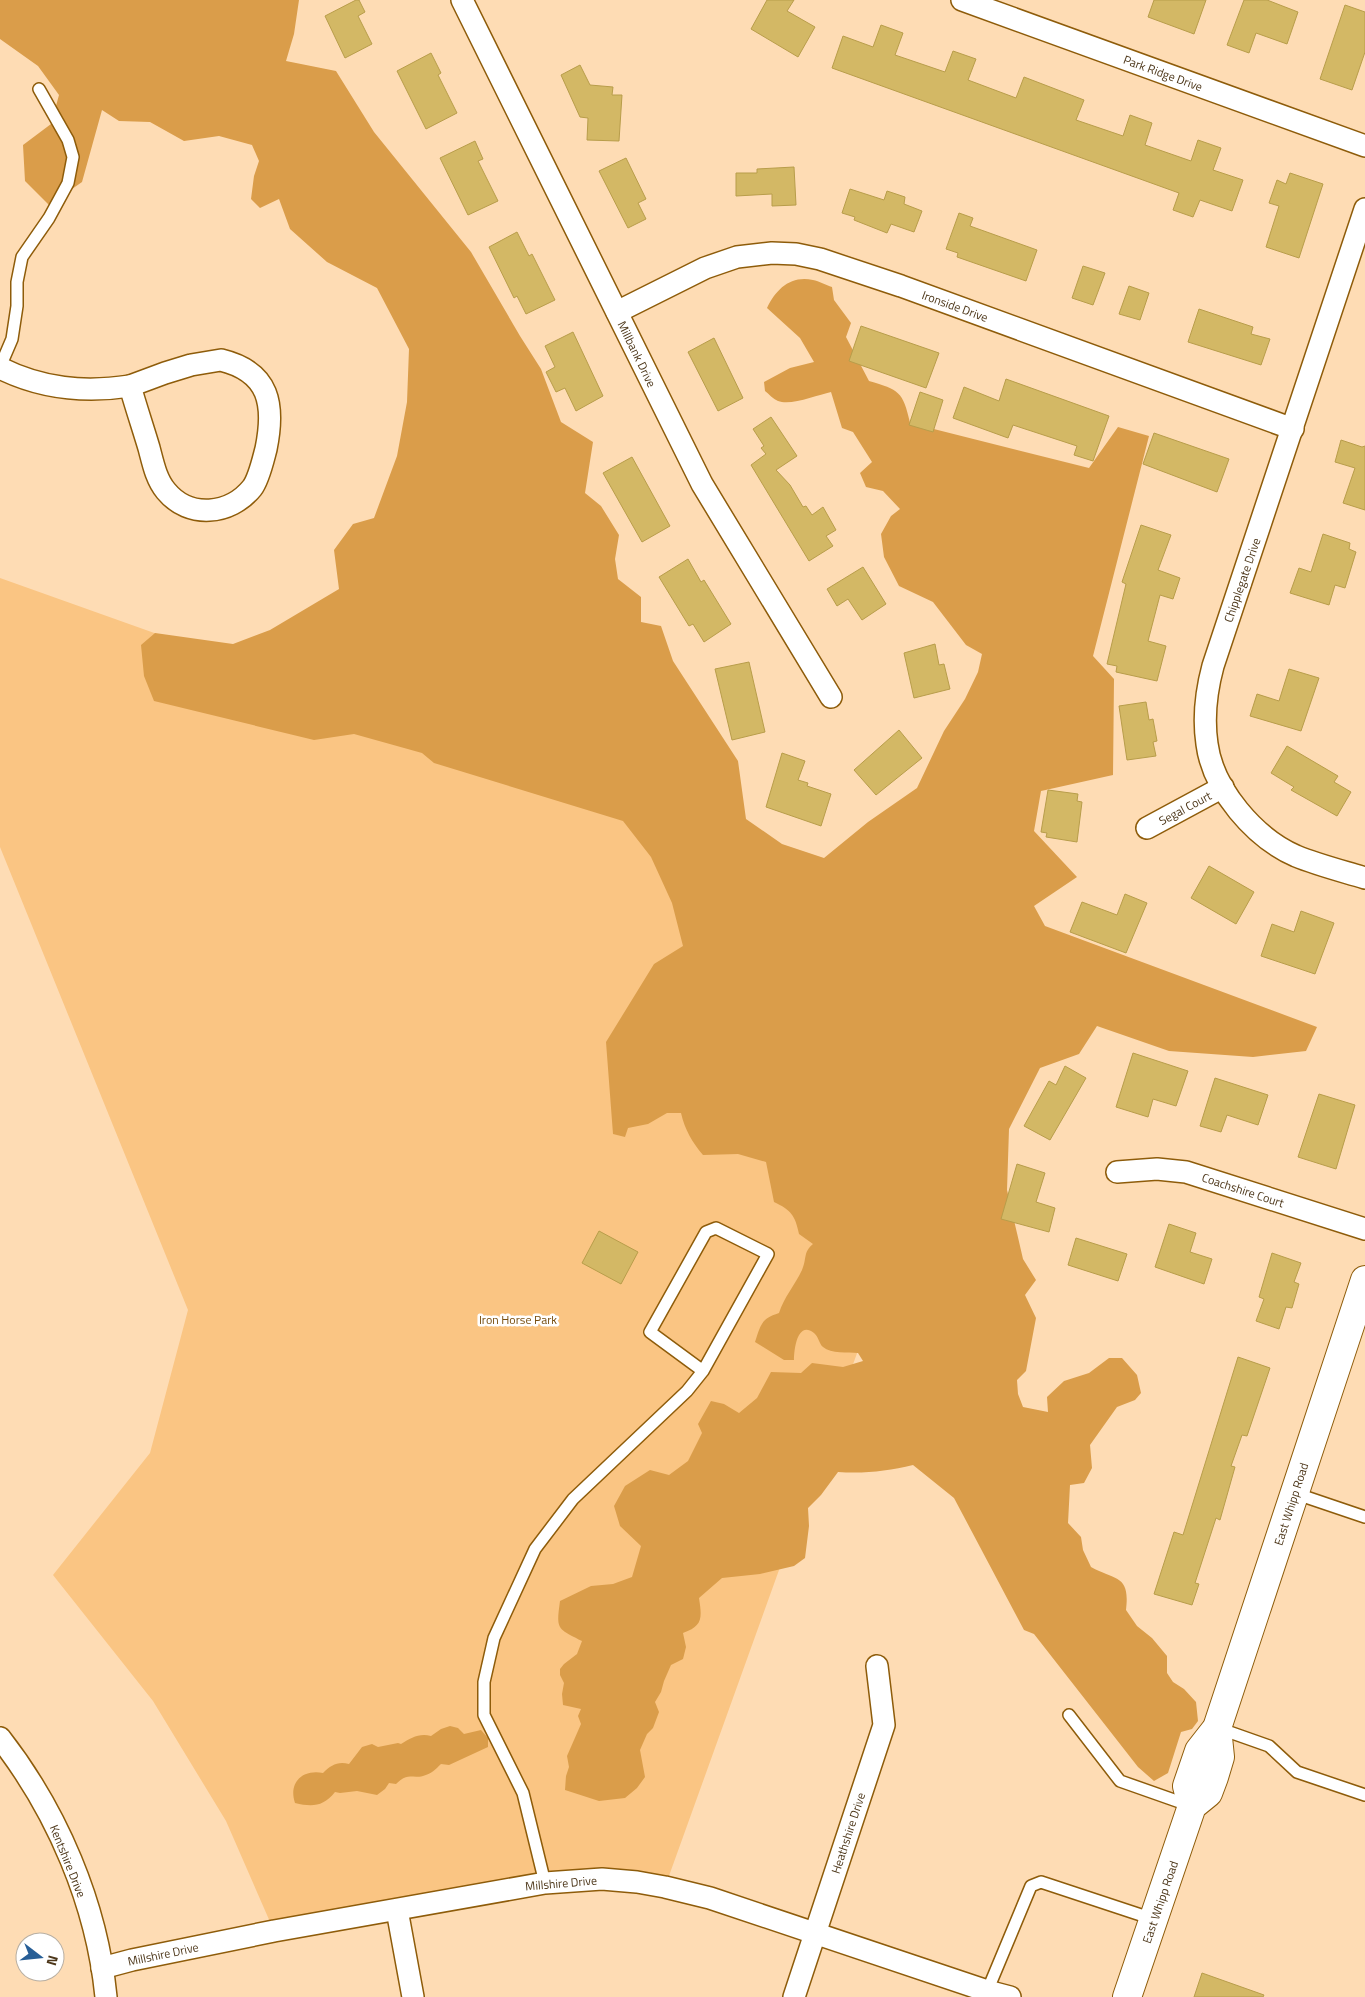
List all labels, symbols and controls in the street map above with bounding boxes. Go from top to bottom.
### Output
street label: Park Ridge Drive [1121,50,1205,96]
street label: Ironside Drive [919,285,991,327]
street label: Millbank Drive [613,318,661,390]
street label: Chipplegate Drive [1219,535,1265,625]
street label: Segal Court [1155,786,1216,830]
street label: Coachshire Court [1200,1168,1287,1212]
park label: Iron Horse Park [479,1310,557,1329]
street label: East Whipp Road [1269,1460,1313,1548]
street label: Heathshire Drive [826,1790,870,1876]
street label: Kentshire Drive [45,1822,91,1900]
street label: East Whipp Road [1137,1858,1183,1946]
street label: Millshire Drive [524,1870,598,1896]
north arrow [15,1932,65,1982]
street label: Millshire Drive [126,1937,200,1971]
text: N [42,1953,64,1968]

